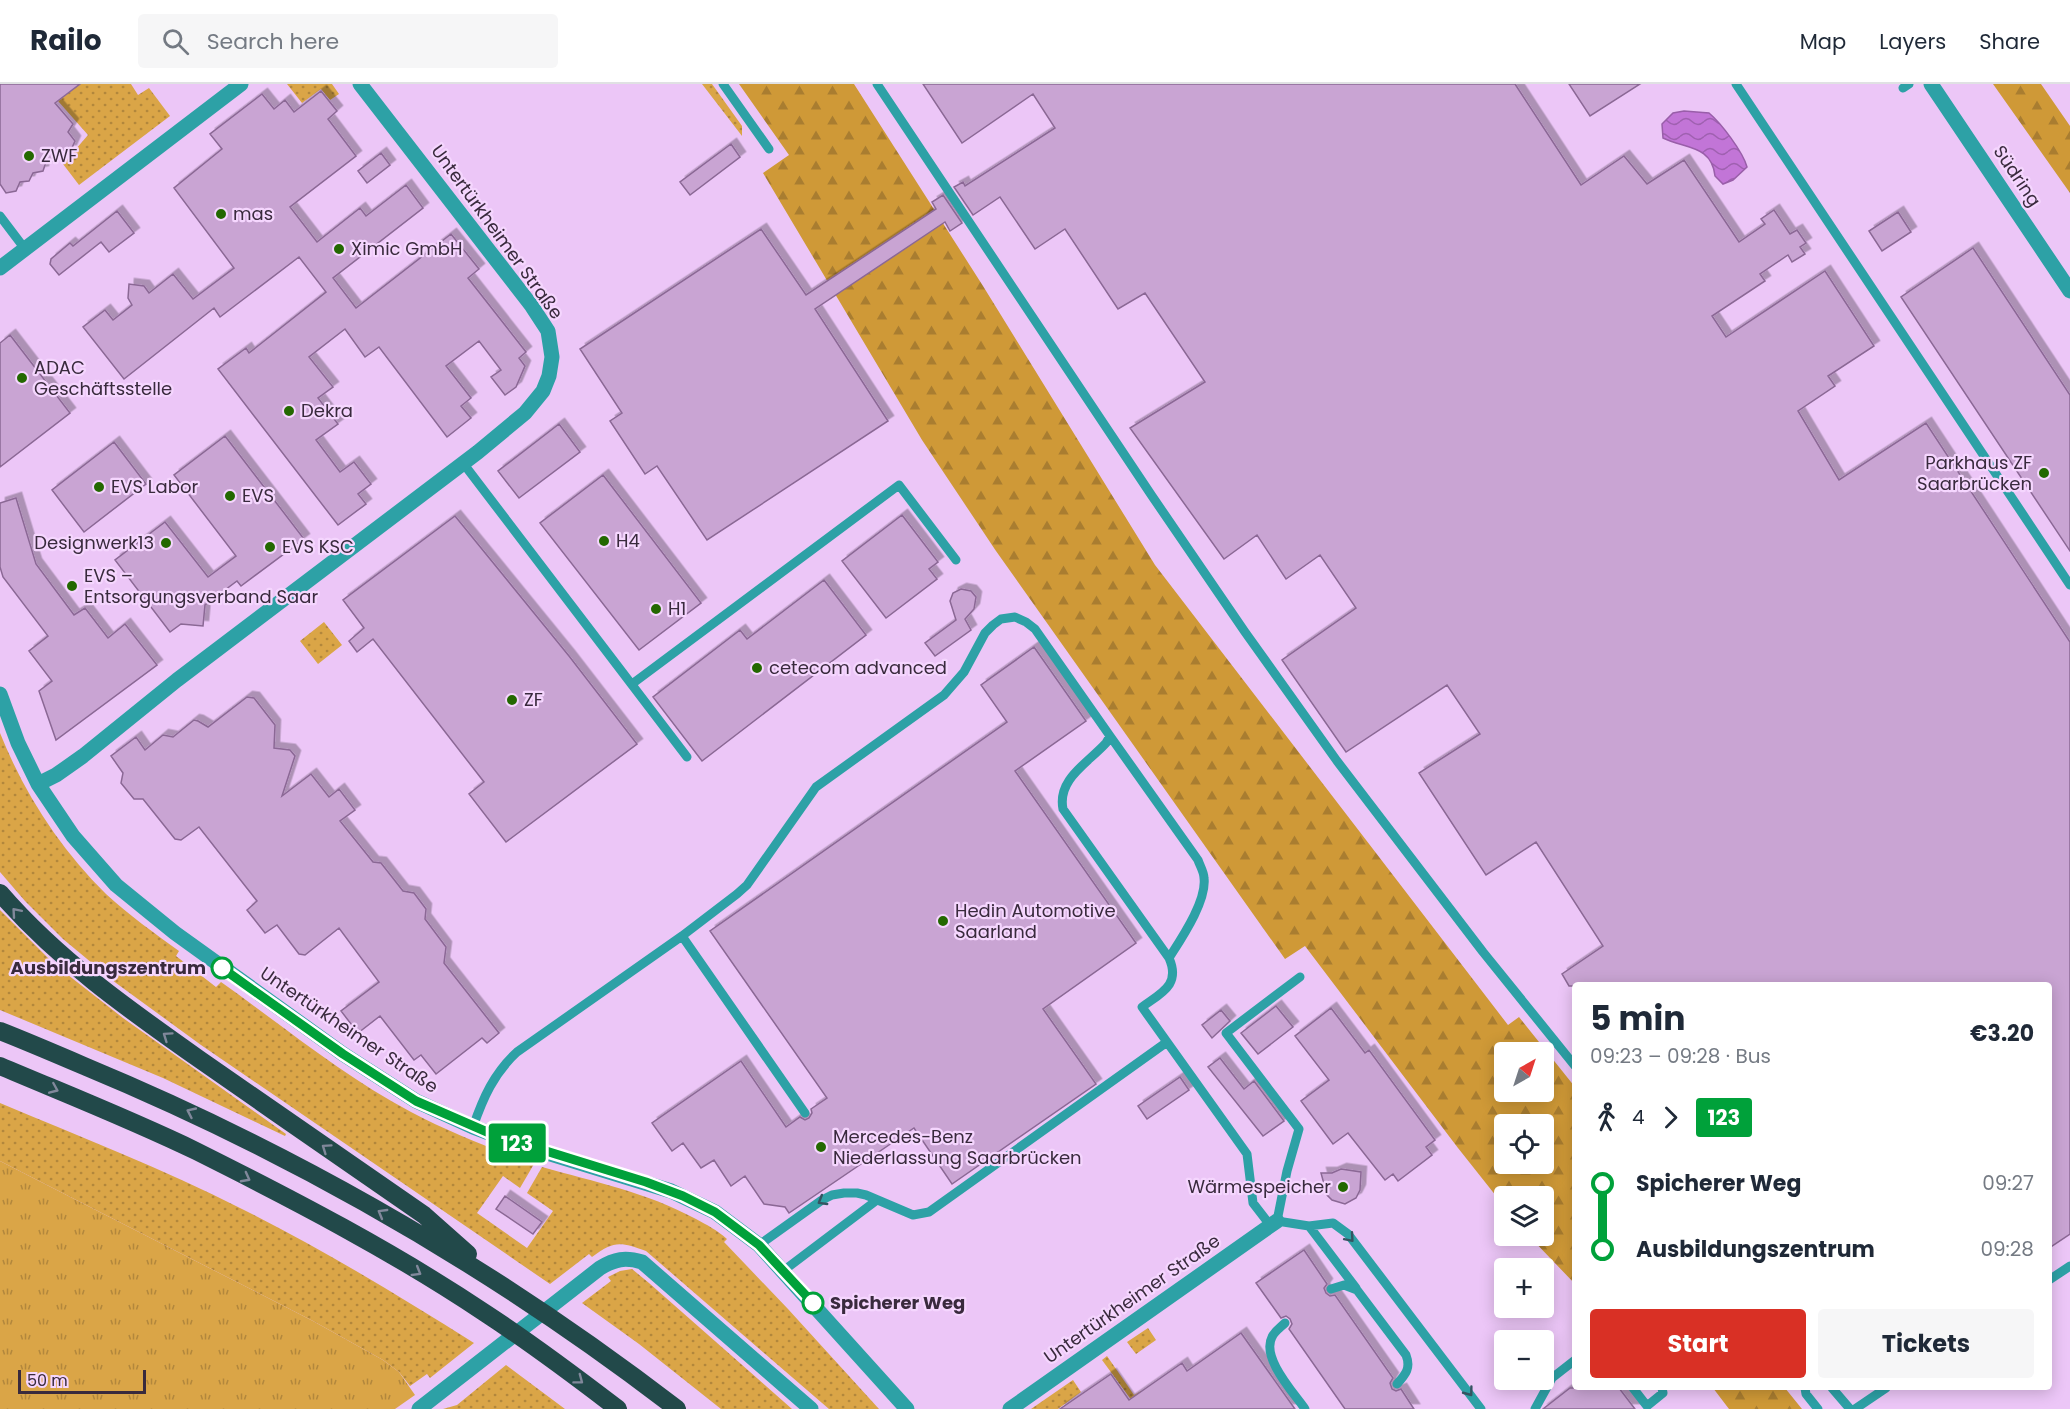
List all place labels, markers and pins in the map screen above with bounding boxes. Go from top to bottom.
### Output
place label: ZWF [41,143,77,168]
marker: ZWF [22,149,36,163]
place label: mas [233,201,273,226]
marker: mas [214,207,228,221]
place label: Ximic GmbH [351,236,462,261]
marker: Ximic GmbH [332,242,346,256]
place label: ADAC Geschäftsstelle [34,355,172,401]
marker: ADAC Geschäftsstelle [15,371,29,385]
place label: Dekra [301,398,353,423]
marker: Dekra [282,404,296,418]
place label: Parkhaus ZF Saarbrücken [1917,450,2032,496]
marker: Parkhaus ZF Saarbrücken [2037,466,2051,480]
place label: EVS Labor [111,474,198,499]
marker: EVS Labor [92,480,106,494]
place label: EVS [242,483,274,508]
marker: EVS [223,489,237,503]
place label: H4 [616,528,640,553]
place label: Designwerk13 [34,530,154,555]
place label: EVS KSC [282,534,354,559]
marker: H4 [597,534,611,548]
marker: Designwerk13 [159,536,173,550]
marker: EVS KSC [263,540,277,554]
place label: EVS – Entsorgungsverband Saar [84,563,318,609]
marker: EVS – Entsorgungsverband Saar [65,579,79,593]
place label: H1 [668,596,686,621]
marker: H1 [649,602,663,616]
place label: cetecom advanced [769,655,947,680]
marker: cetecom advanced [750,661,764,675]
place label: ZF [524,687,543,712]
marker: ZF [505,693,519,707]
place label: Hedin Automotive Saarland [955,898,1116,944]
marker: Hedin Automotive Saarland [936,914,950,928]
place label: Ausbildungszentrum [11,955,206,980]
marker: Ausbildungszentrum [211,957,233,979]
place label: Mercedes-Benz Niederlassung Saarbrücken [833,1124,1082,1170]
marker: Mercedes-Benz Niederlassung Saarbrücken [814,1140,828,1154]
place label: Wärmespeicher [1187,1174,1331,1199]
marker: Wärmespeicher [1336,1180,1350,1194]
place label: Spicherer Weg [830,1290,965,1315]
marker: Spicherer Weg [802,1292,824,1314]

